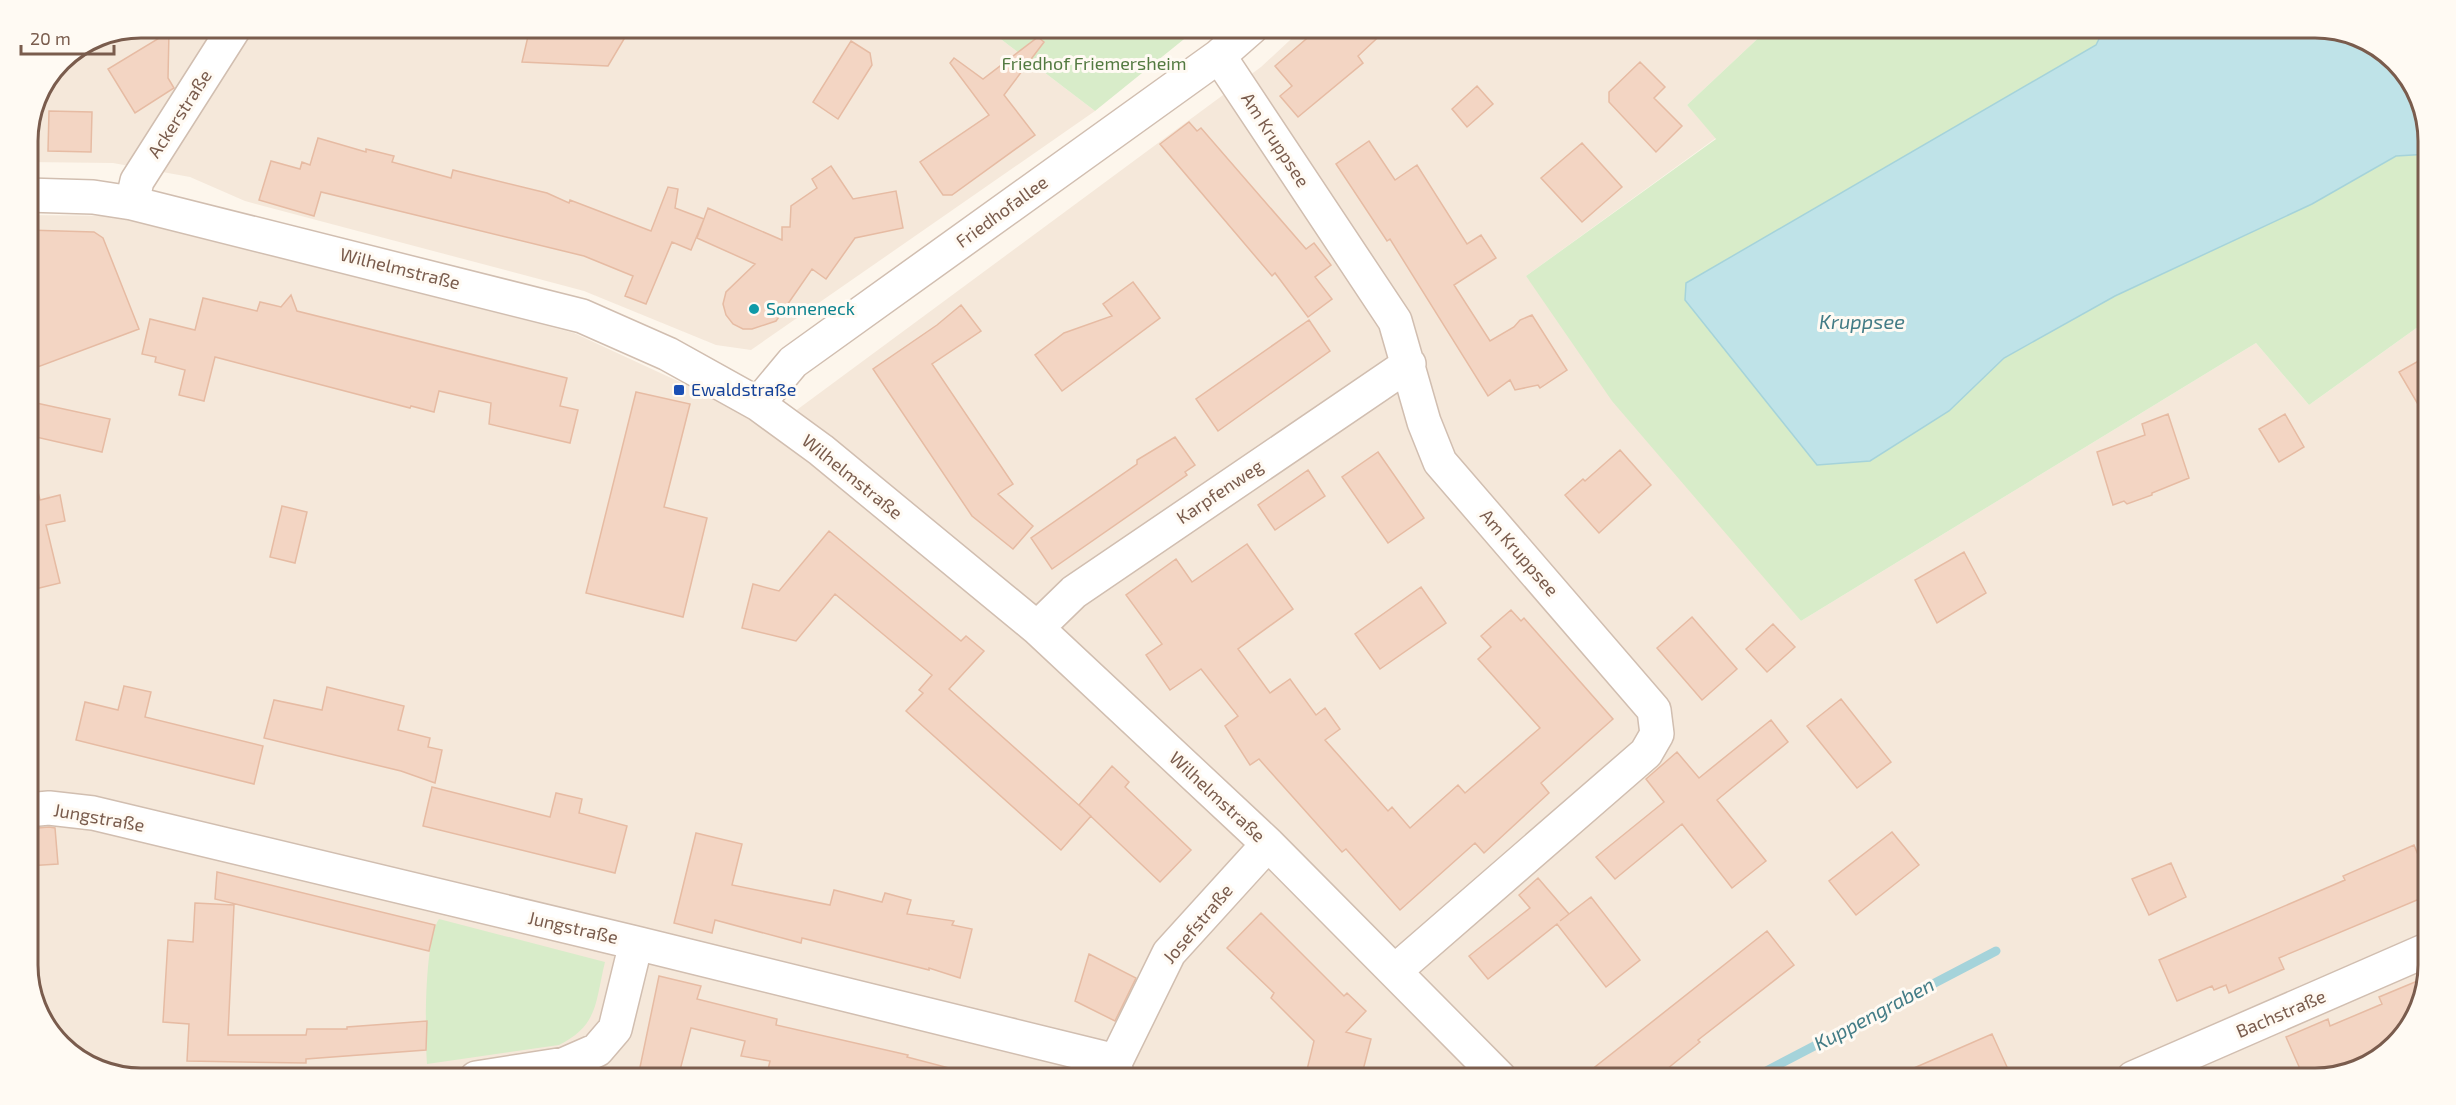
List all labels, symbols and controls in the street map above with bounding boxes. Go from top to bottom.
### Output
scale bar [21,18,114,56]
text: 20 m [30,27,71,49]
park label: Friedhof Friemersheim [1001,52,1187,74]
street label: Ackerstraße [143,65,216,162]
street label: Am Kruppsee [1237,88,1315,191]
street label: Friedhofallee [951,170,1052,252]
street label: Wilhelmstraße [338,242,463,294]
place label: Sonneneck [766,297,855,319]
marker: Sonneneck [747,302,761,316]
water label: Kruppsee [1819,309,1905,333]
place label: Ewaldstraße [691,378,796,400]
marker: Ewaldstraße [672,383,686,397]
street label: Wilhelmstraße [798,429,907,523]
street label: Karpfenweg [1172,454,1267,528]
street label: Am Kruppsee [1476,504,1564,600]
street label: Wilhelmstraße [1165,746,1270,846]
street label: Jungstraße [52,798,146,836]
street label: Josefstraße [1158,879,1237,968]
street label: Jungstraße [526,906,620,948]
water label: Kuppengraben [1809,971,1938,1055]
street label: Bachstraße [2232,984,2329,1042]

